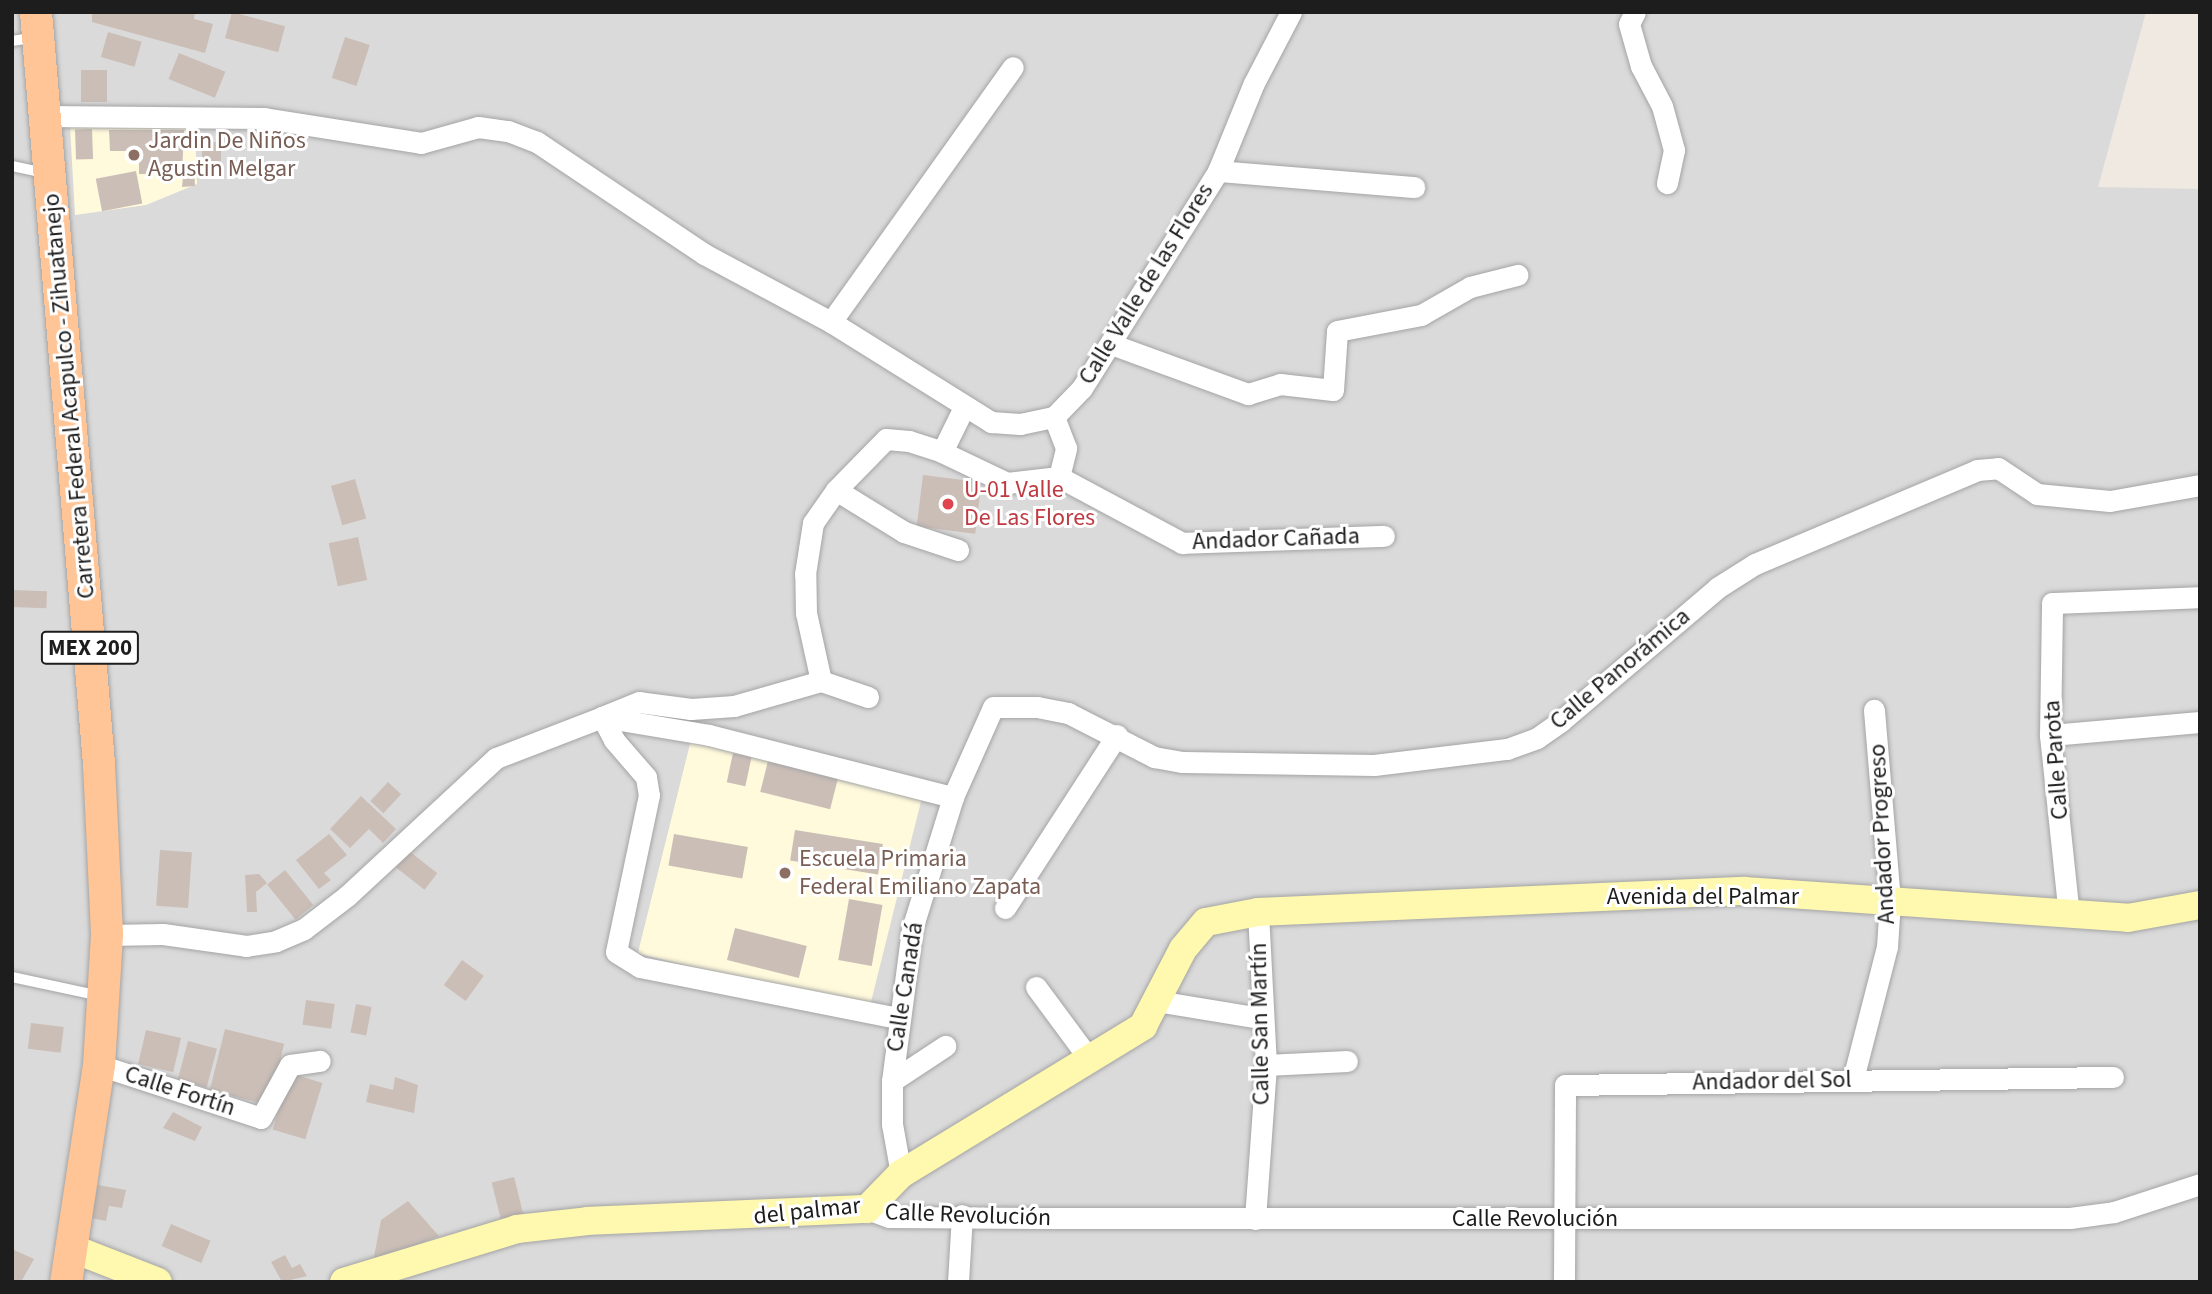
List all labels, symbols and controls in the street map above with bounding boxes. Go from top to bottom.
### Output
place label: Jardin De Niños Agustin Melgar [148,127,306,183]
marker: Jardin De Niños Agustin Melgar [126,147,142,163]
street label: Calle Valle de las Flores [1072,178,1220,390]
street label: Carretera Federal Acapulco - Zihuatanejo [37,192,101,600]
place label: U-01 Valle De Las Flores [964,476,1095,532]
marker: U-01 Valle De Las Flores [938,494,958,514]
street label: Andador Cañada [1192,522,1360,556]
street label: Calle Panorámica [1544,602,1696,736]
road number: MEX 200 [39,628,141,668]
street label: Calle Parota [2037,699,2075,821]
street label: Andador Progreso [1863,743,1901,925]
place label: Escuela Primaria Federal Emiliano Zapata [799,845,1041,901]
marker: Escuela Primaria Federal Emiliano Zapata [777,865,793,881]
street label: Avenida del Palmar [1607,883,1799,911]
street label: Calle Canadá [881,920,929,1054]
street label: Calle San Martín [1244,942,1276,1106]
street label: Calle Fortín [121,1060,239,1122]
street label: Andador del Sol [1692,1065,1852,1097]
street label: del palmar [752,1191,862,1231]
street label: Calle Revolución [884,1198,1052,1232]
street label: Calle Revolución [1452,1205,1618,1233]

